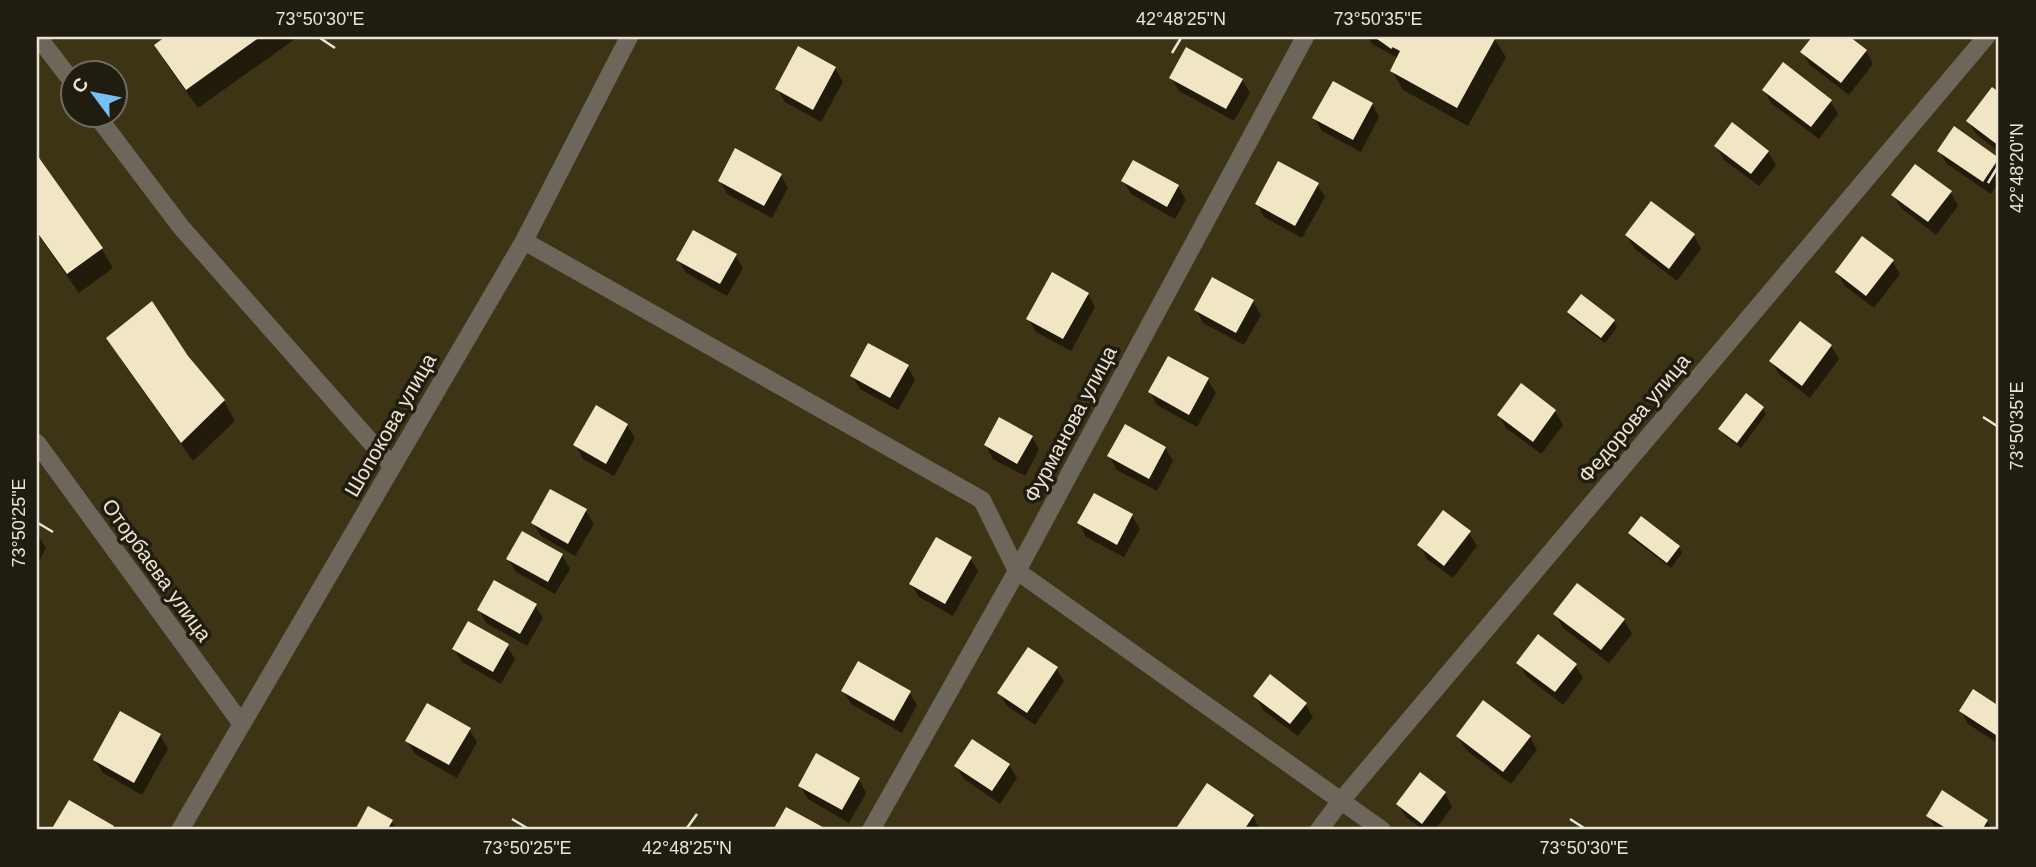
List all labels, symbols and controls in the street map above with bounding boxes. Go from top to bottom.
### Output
text: 73°50'30"E [275,9,365,29]
text: 42°48'25"N [1136,9,1226,29]
text: 73°50'35"E [1333,9,1423,29]
north arrow [60,60,130,130]
text: С [67,74,93,97]
text: 42°48'20"N [2007,123,2027,213]
street label: Фурманова улица [1019,342,1121,506]
street label: Шопокова улица [340,349,440,501]
street label: Федорова улица [1574,349,1695,487]
text: 73°50'35"E [2007,381,2027,471]
text: 73°50'25"E [9,478,29,568]
street label: Оторбаева улица [98,494,216,646]
text: 73°50'25"E [482,838,572,858]
text: 42°48'25"N [642,838,732,858]
text: 73°50'30"E [1539,838,1629,858]

